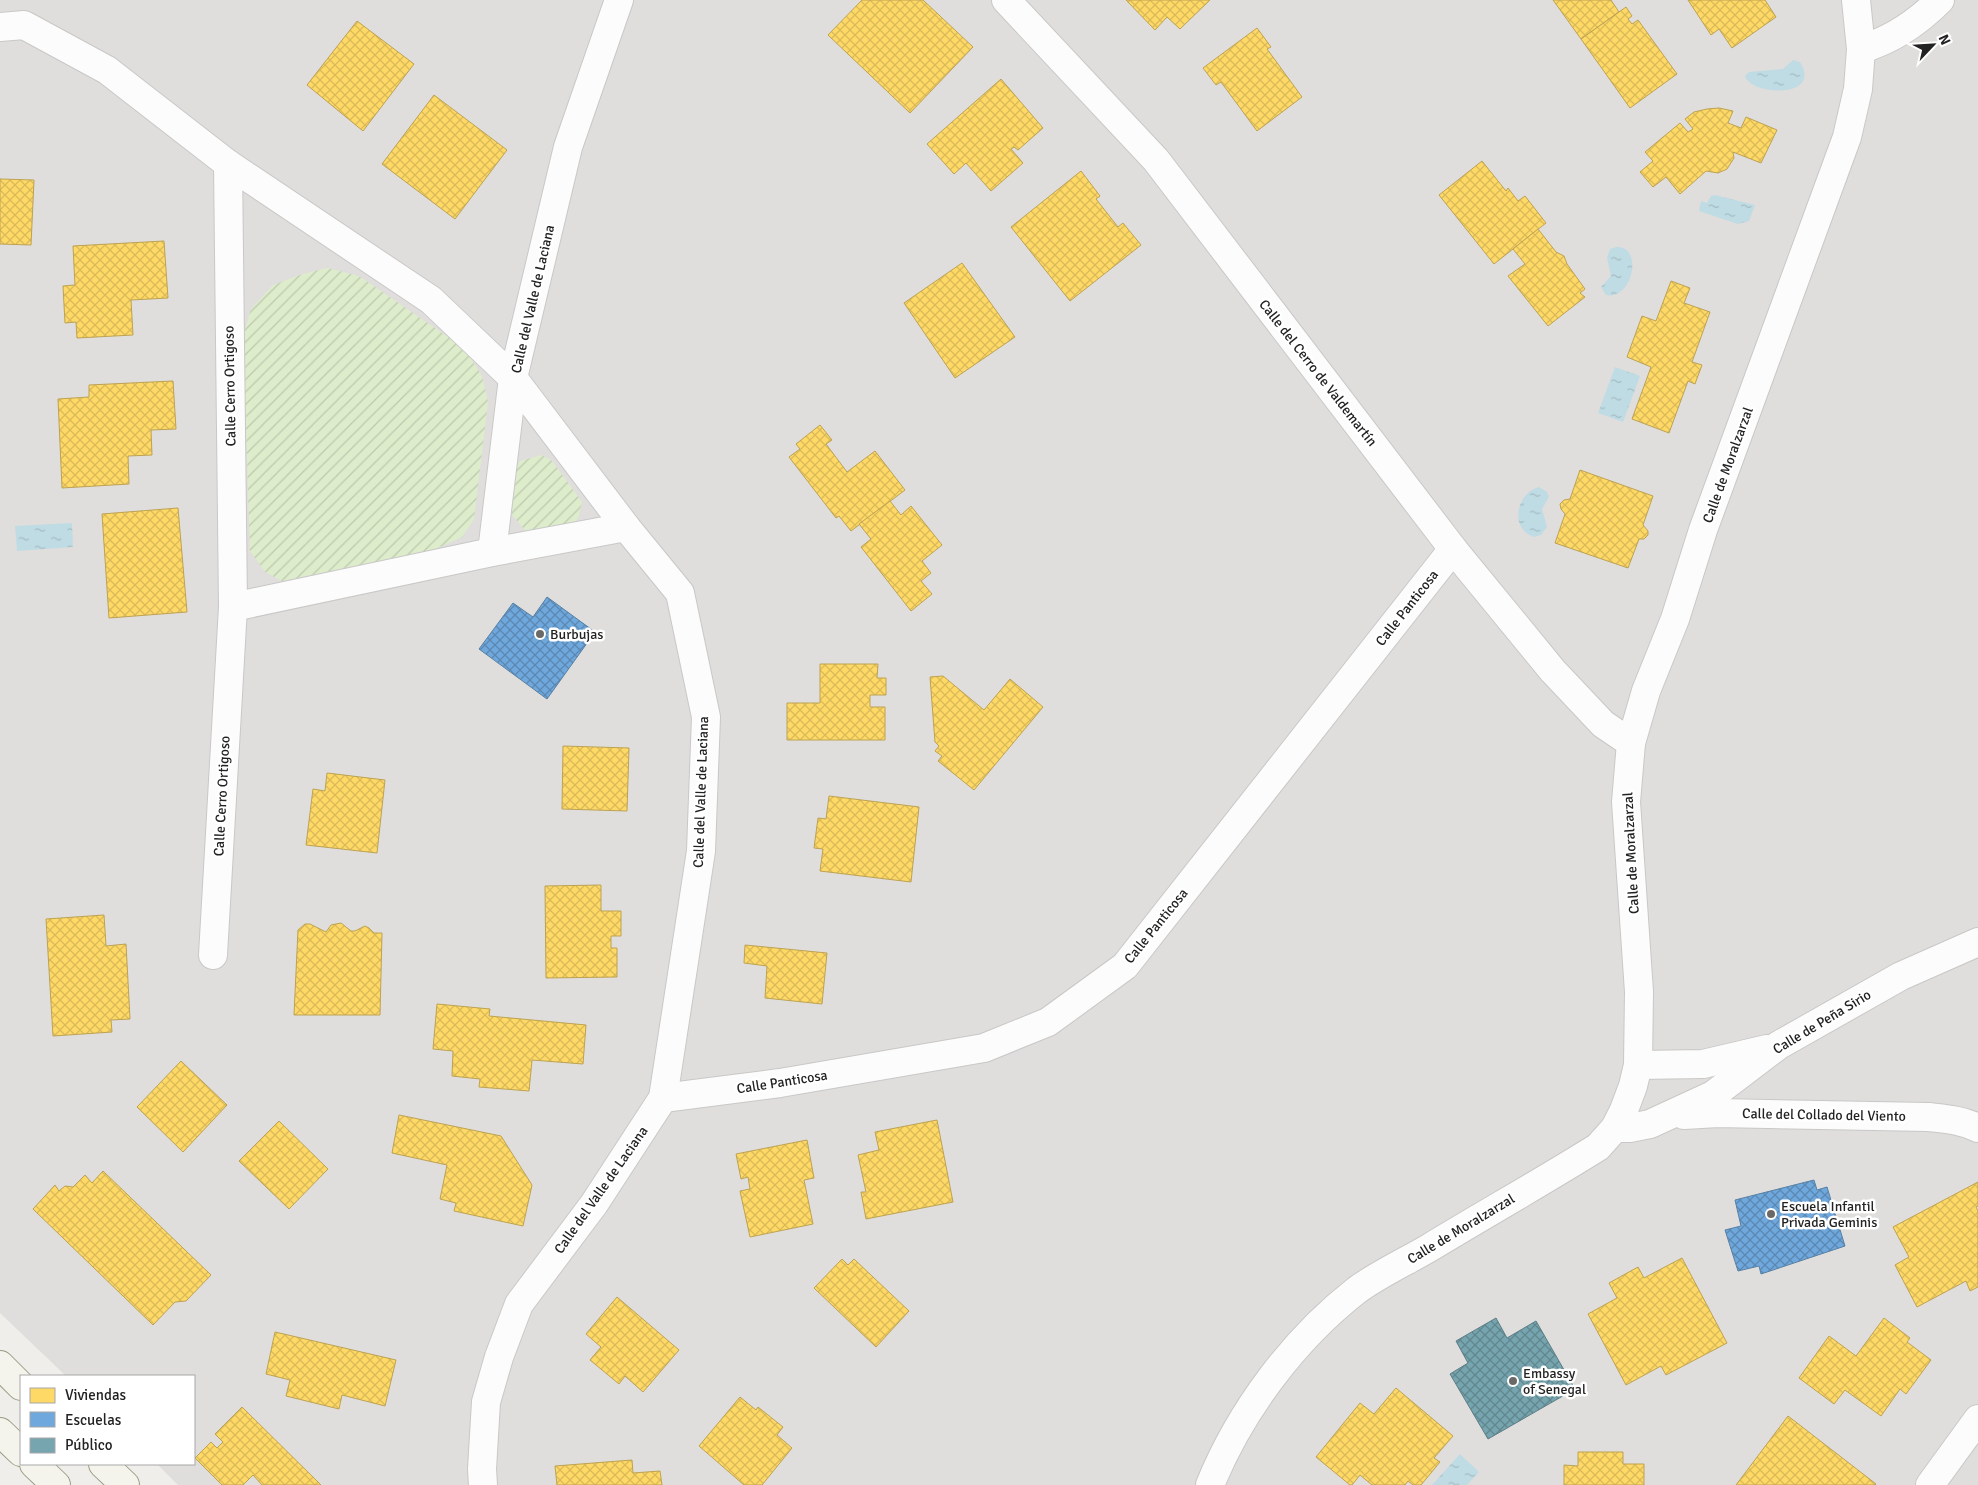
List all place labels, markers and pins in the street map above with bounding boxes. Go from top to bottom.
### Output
place label: Burbujas [550,626,603,643]
marker: Burbujas [534,628,546,640]
place label: Escuela Infantil Privada Geminis [1781,1198,1877,1231]
marker: Escuela Infantil Privada Geminis [1765,1208,1777,1220]
place label: Embassy of Senegal [1523,1365,1586,1398]
marker: Embassy of Senegal [1507,1375,1519,1387]

